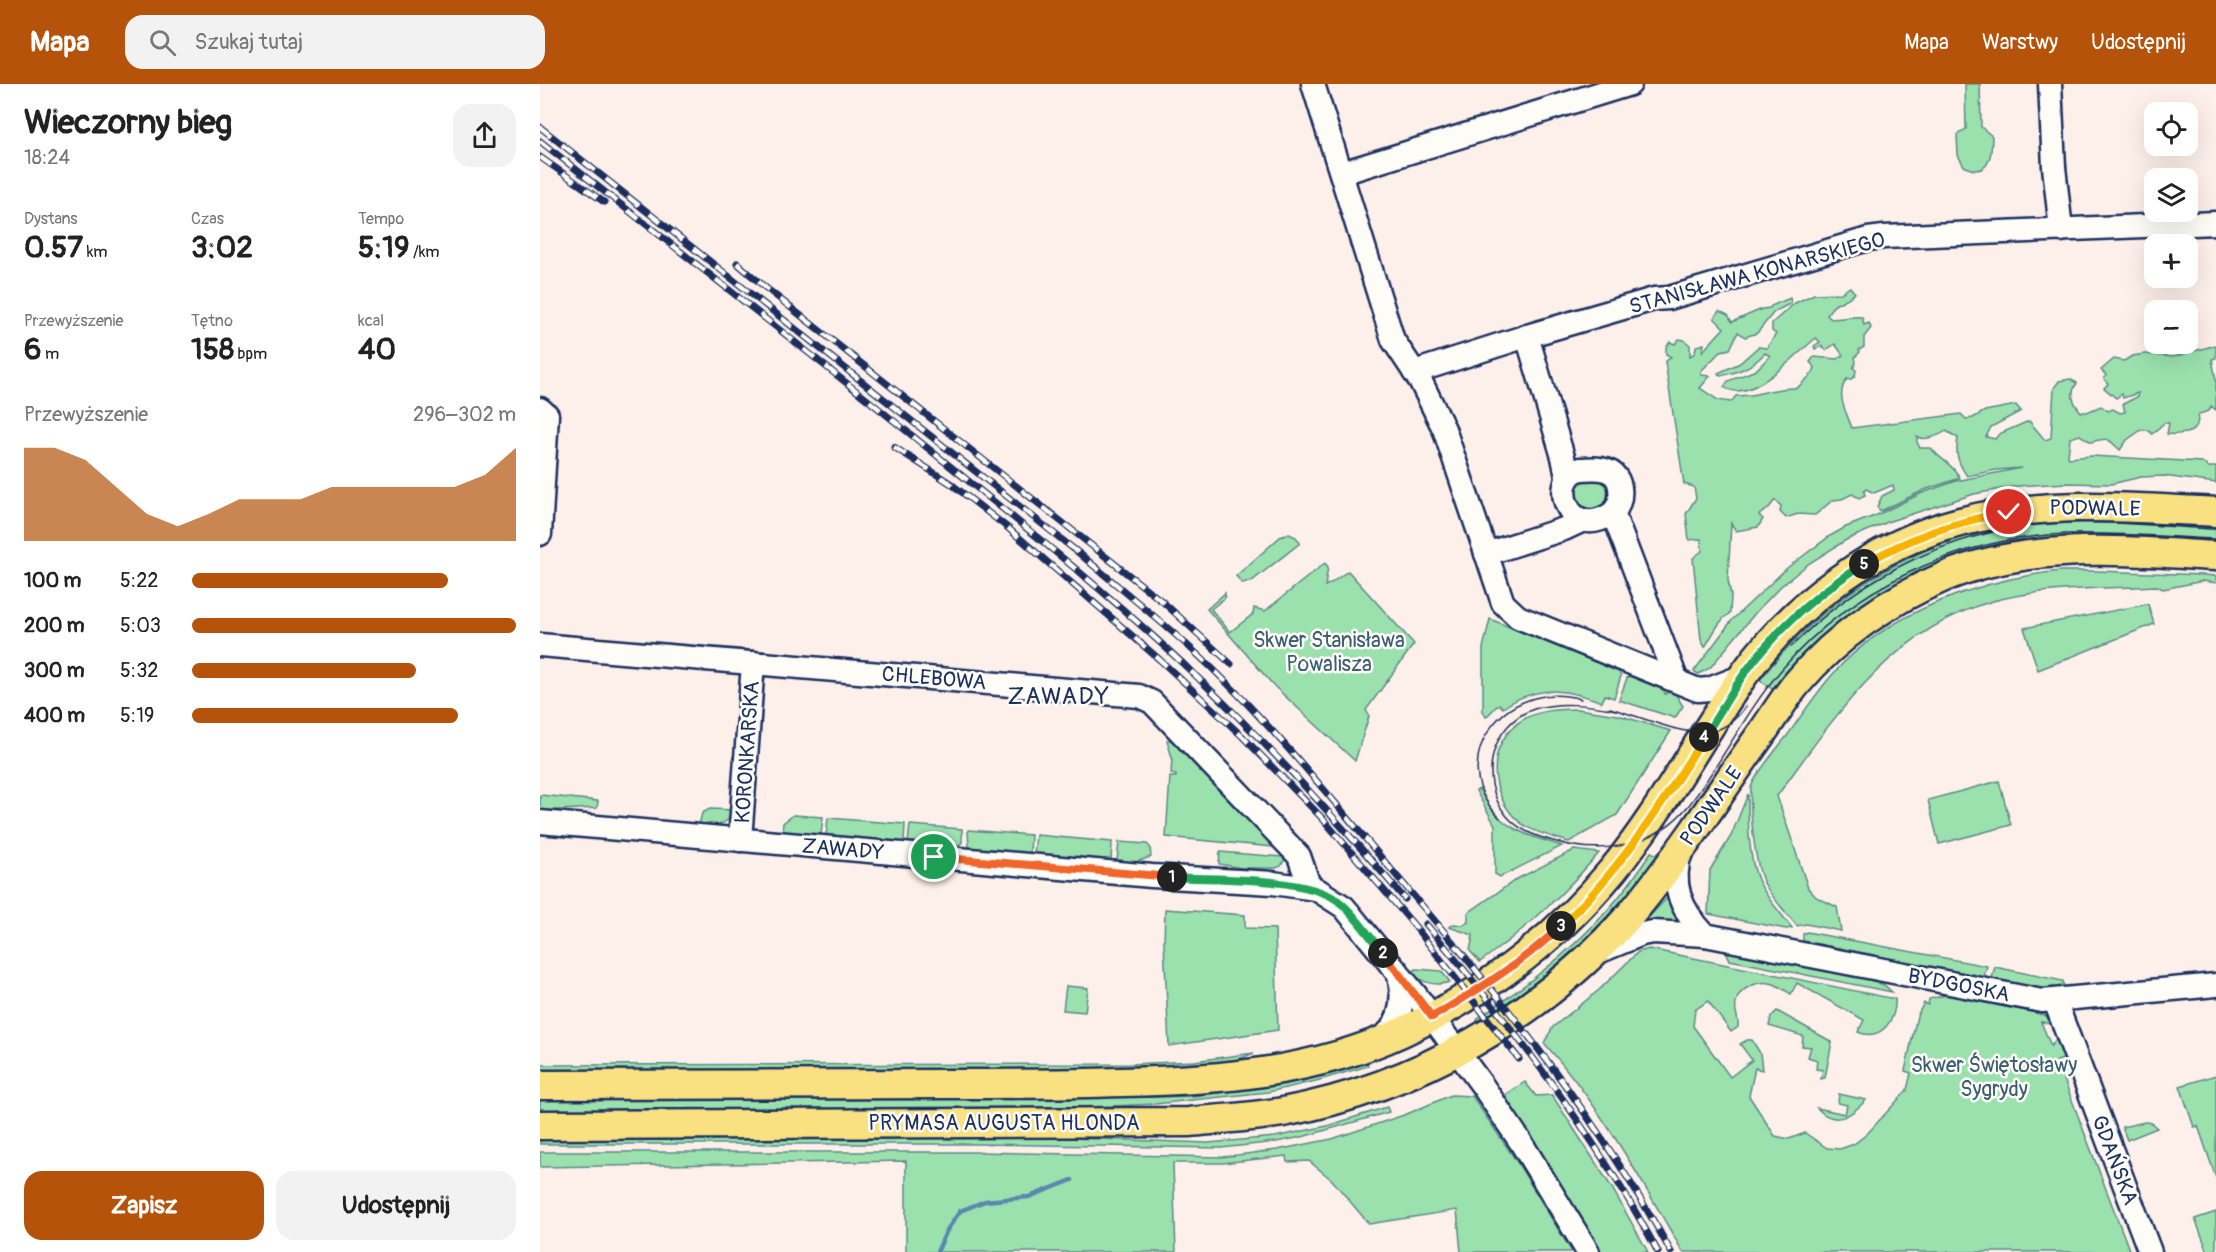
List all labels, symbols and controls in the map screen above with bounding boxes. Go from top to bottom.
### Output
search box [125,15,545,69]
text: Mapa [30,25,89,60]
icon: search [146,26,179,59]
text: Szukaj tutaj [194,28,303,56]
text: Mapa [1904,29,1949,56]
text: Warstwy [1982,29,2058,56]
text: Udostępnij [2091,29,2186,56]
text: Wieczorny bieg [24,102,232,143]
map controls [2144,102,2198,354]
button: locate [2144,102,2198,156]
button: share [453,104,516,167]
text: 18:24 [24,145,70,170]
button: layers [2144,168,2198,222]
text: Dystans [24,209,77,229]
text: Czas [191,209,224,229]
text: Tempo [358,209,404,229]
street label: STANISŁAWA KONARSKIEGO [1626,226,1888,321]
text: 0.57 [24,229,83,266]
text: 3:02 [191,229,253,266]
text: 5:19 [358,229,409,266]
button: + [2144,234,2198,288]
text: km [83,242,108,262]
text: /km [409,242,440,262]
button: − [2144,300,2198,354]
text: Przewyższenie [24,311,123,331]
text: Tętno [191,311,233,331]
text: kcal [358,311,384,331]
text: 6 [24,331,41,368]
text: 158 [191,331,234,368]
text: 40 [358,331,396,368]
text: m [41,344,59,364]
text: bpm [234,344,267,364]
text: Przewyższenie [24,402,148,427]
text: 296–302 m [413,402,516,427]
pin [1983,486,2034,537]
street label: PODWALE [2049,494,2141,523]
icon: check [1992,495,2025,528]
pin: 5 [1849,549,1879,579]
text: 5 [1860,554,1868,574]
text: 100 m [24,568,81,593]
text: 5:22 [120,568,159,593]
text: 200 m [24,613,85,638]
text: 5:03 [120,613,161,638]
park label: Skwer Stanisława Powalisza [1253,627,1405,678]
text: 300 m [24,658,85,683]
text: 5:32 [120,658,159,683]
street label: CHLEBOWA [881,660,987,697]
street label: KORONKARSKA [729,680,766,824]
district label: ZAWADY [1007,682,1111,711]
text: 400 m [24,703,85,728]
text: 5:19 [120,703,154,728]
pin: 4 [1689,722,1719,752]
text: 4 [1699,727,1709,747]
street label: PODWALE [1674,761,1749,851]
pin [908,831,959,882]
street label: ZAWADY [801,832,885,867]
icon: arrive [917,840,950,873]
pin: 1 [1157,862,1187,892]
text: 1 [1169,867,1175,887]
pin: 3 [1546,911,1576,941]
text: 3 [1557,916,1565,936]
pin: 2 [1368,938,1398,968]
text: 2 [1379,943,1387,963]
street label: BYDGOSKA [1906,962,2012,1009]
park label: Skwer Świętosławy Sygrydy [1911,1052,2077,1103]
street label: PRYMASA AUGUSTA HLONDA [868,1110,1140,1137]
street label: GDAŃSKA [2085,1112,2144,1209]
button: Zapisz [24,1171,264,1240]
button: Udostępnij [276,1171,516,1240]

